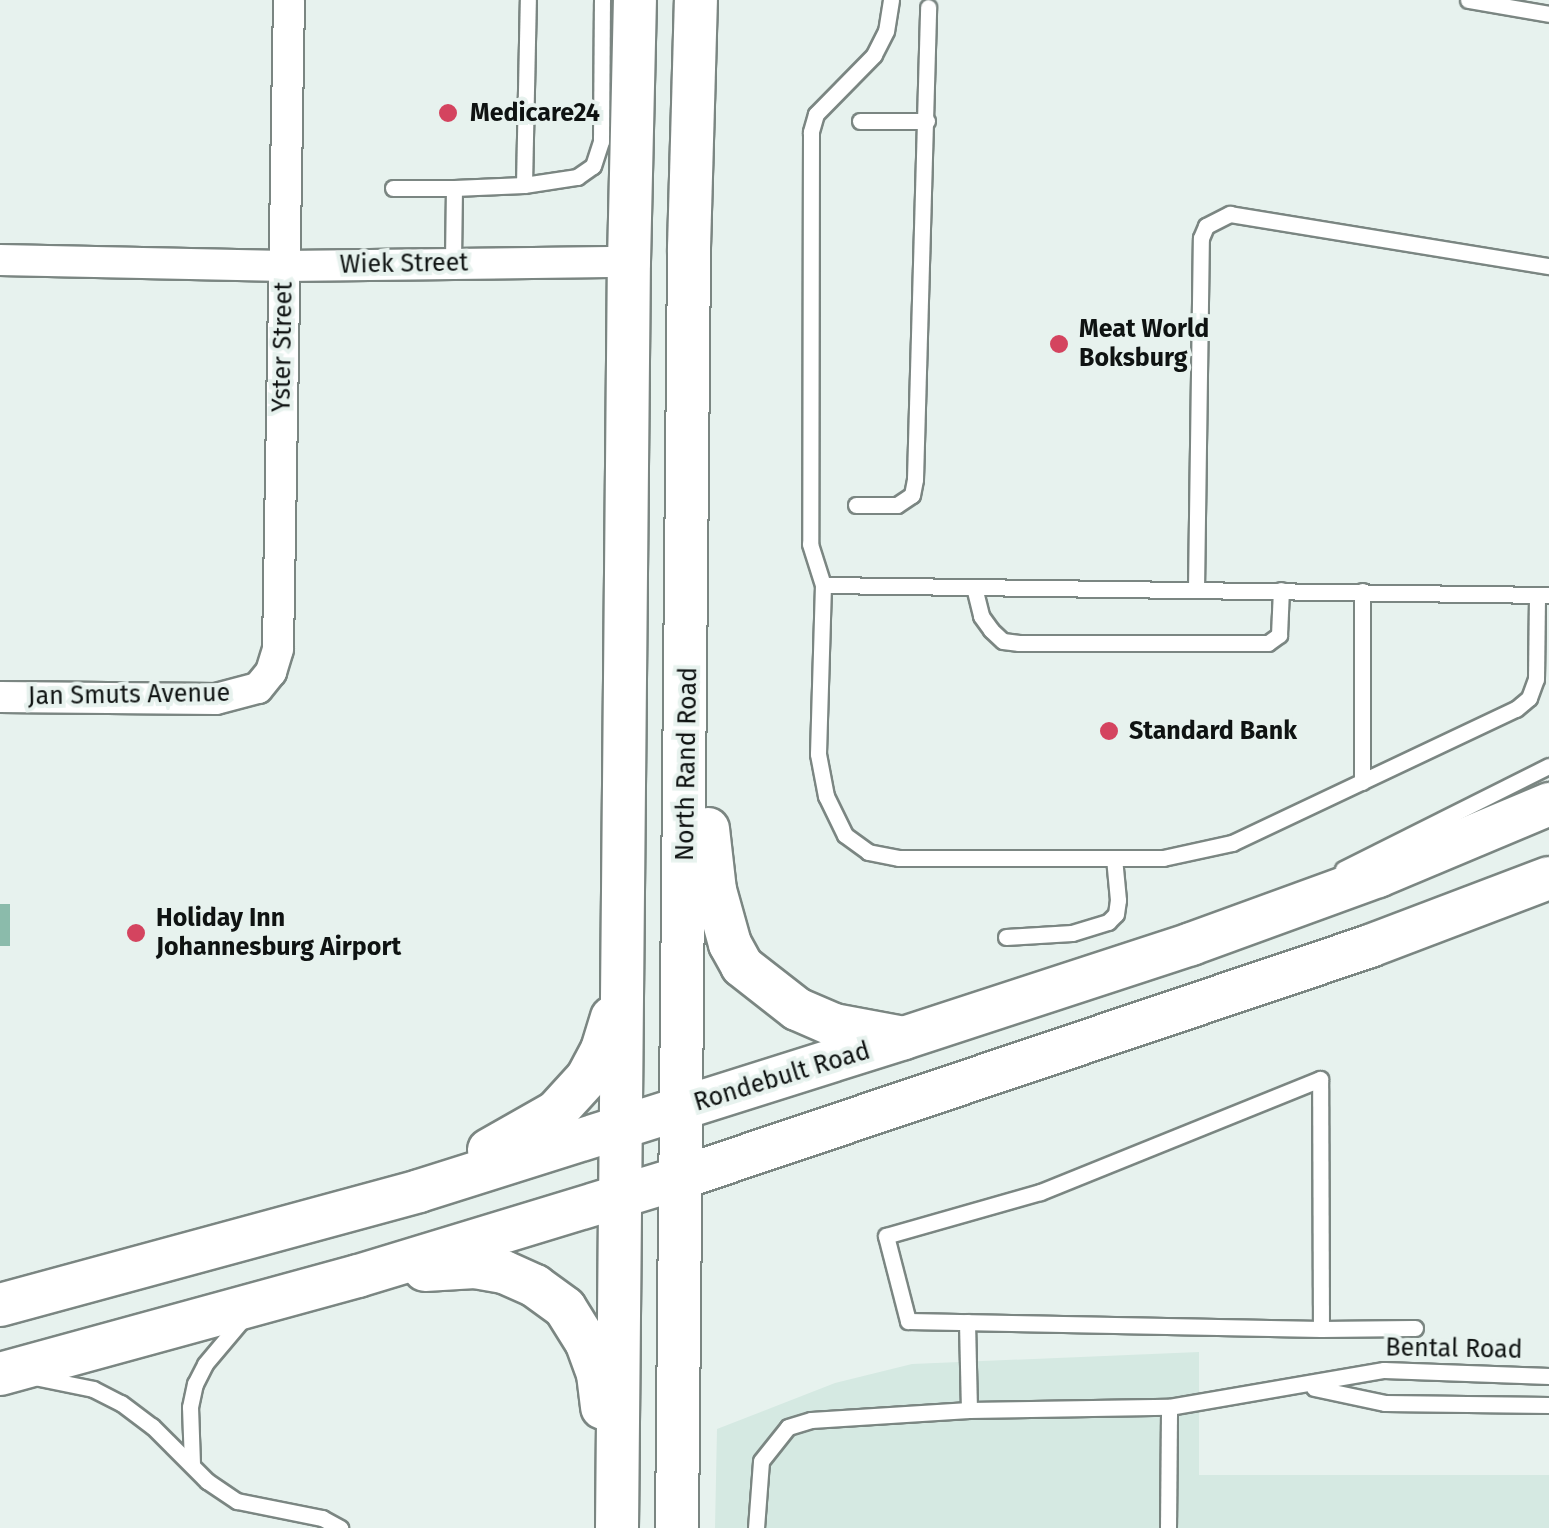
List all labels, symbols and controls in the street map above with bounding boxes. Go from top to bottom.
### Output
place label: Medicare24 [470,98,600,128]
marker: Medicare24 [435,100,461,126]
street label: Wiek Street [339,248,469,280]
street label: Yster Street [267,282,299,412]
place label: Meat World Boksburg [1079,315,1209,374]
marker: Meat World Boksburg [1048,333,1070,355]
street label: North Rand Road [670,667,704,861]
street label: Jan Smuts Avenue [28,678,230,712]
place label: Standard Bank [1129,716,1297,746]
marker: Standard Bank [1098,720,1120,742]
place label: Holiday Inn Johannesburg Airport [156,904,401,963]
marker: Holiday Inn Johannesburg Airport [125,922,147,944]
street label: Rondebult Road [690,1036,874,1118]
street label: Bental Road [1385,1333,1523,1365]

